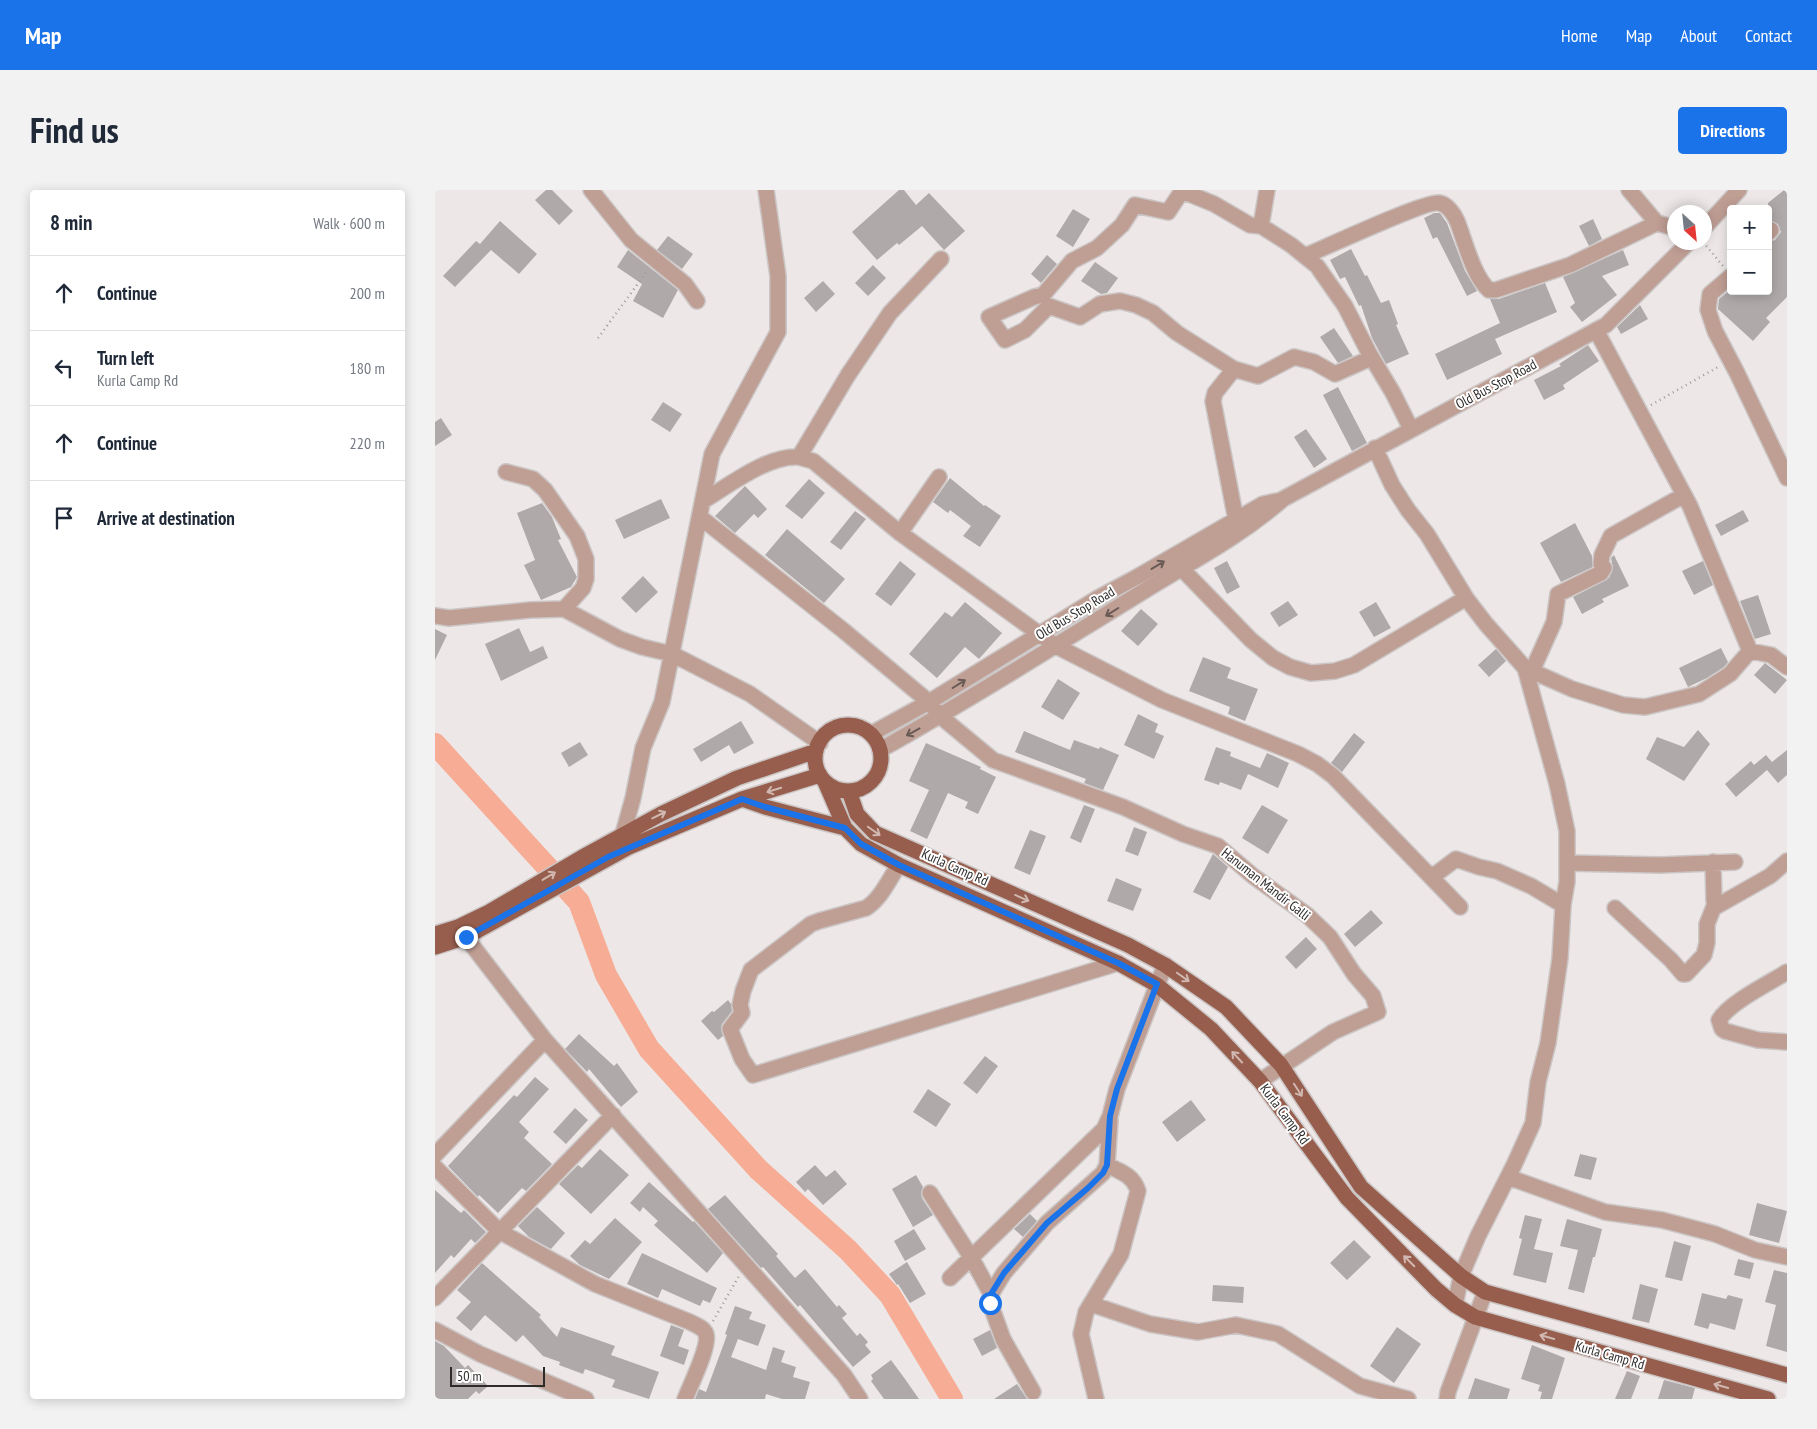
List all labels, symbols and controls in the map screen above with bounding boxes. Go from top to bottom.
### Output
text: Map [25,20,62,51]
text: Home [1561,24,1598,47]
text: Map [1626,24,1652,47]
text: About [1680,24,1717,47]
text: Contact [1745,24,1792,47]
text: Find us [30,107,119,153]
button: Directions [1678,107,1787,154]
north arrow [1667,205,1712,250]
map controls [1727,205,1772,295]
button: + [1727,205,1772,250]
text: 8 min [50,209,92,236]
text: Walk · 600 m [313,213,385,233]
button: − [1727,250,1772,295]
icon: ahead [50,279,78,307]
text: Continue [97,281,157,305]
text: 200 m [350,283,385,303]
text: Turn left [97,346,154,370]
icon: left [50,354,78,382]
street label: Old Bus Stop Road [1452,355,1540,413]
text: 180 m [350,358,385,378]
text: Kurla Camp Rd [97,370,178,390]
icon: ahead [50,429,78,457]
text: Continue [97,431,157,455]
text: 220 m [350,433,385,453]
icon: arrive [50,504,78,532]
text: Arrive at destination [97,506,235,530]
one-way arrow [1151,559,1165,569]
street label: Old Bus Stop Road [1032,582,1118,644]
one-way arrow [1105,607,1119,617]
one-way arrow [951,679,965,689]
one-way arrow [905,727,920,737]
one-way arrow [766,785,782,795]
one-way arrow [652,810,667,820]
one-way arrow [867,826,881,836]
street label: Kurla Camp Rd [919,844,991,890]
street label: Hanuman Mandir Galli [1218,844,1314,924]
one-way arrow [542,871,556,881]
one-way arrow [1014,893,1029,903]
route end [455,926,478,949]
one-way arrow [1176,972,1190,982]
one-way arrow [1231,1050,1243,1063]
street label: Kurla Camp Rd [1256,1080,1314,1148]
one-way arrow [1293,1083,1303,1097]
one-way arrow [1403,1255,1415,1267]
route start [979,1292,1002,1315]
one-way arrow [1540,1332,1556,1342]
street label: Kurla Camp Rd [1573,1337,1647,1373]
scale bar [450,1364,545,1387]
text: 50 m [457,1367,482,1385]
one-way arrow [1713,1381,1729,1390]

